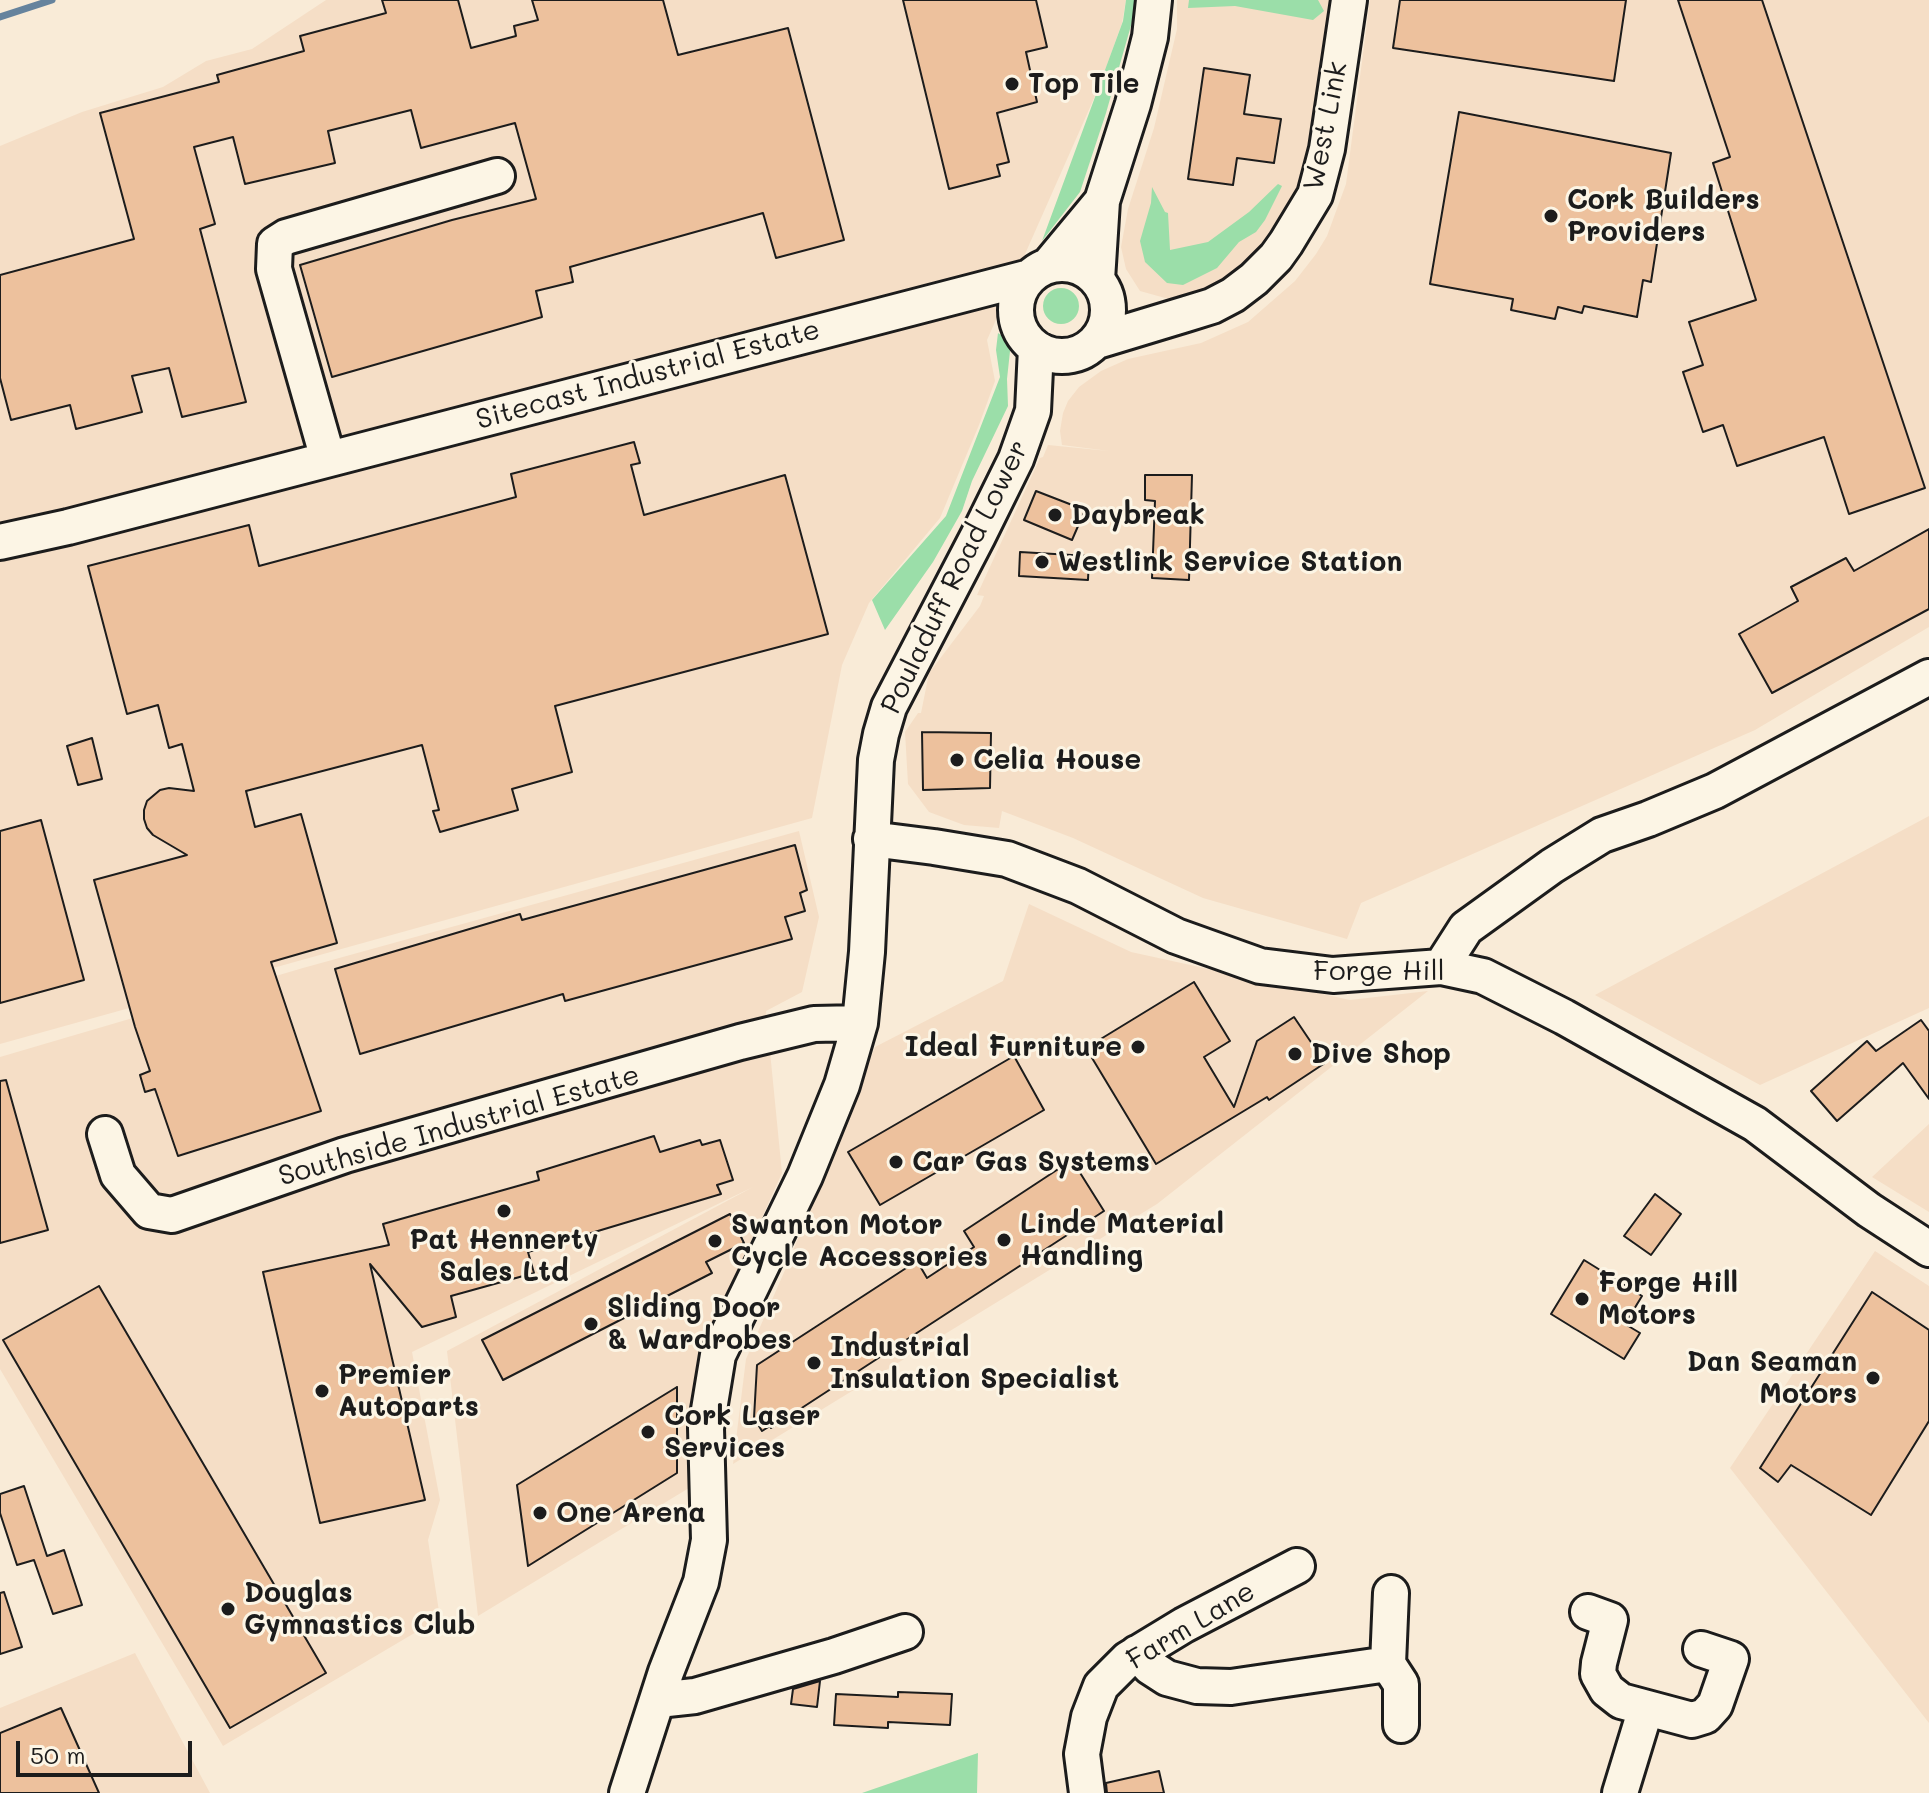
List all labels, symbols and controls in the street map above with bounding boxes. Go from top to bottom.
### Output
street label: West Link [1297,59,1355,193]
place label: Top Tile [1028,67,1140,101]
marker: Top Tile [1003,75,1021,93]
place label: Cork Builders Providers [1567,183,1760,249]
marker: Cork Builders Providers [1542,207,1560,225]
street label: Sitecast Industrial Estate [472,313,824,437]
street label: Pouladuff Road Lower [874,435,1036,719]
place label: Daybreak [1071,498,1205,532]
marker: Daybreak [1046,506,1064,524]
place label: Westlink Service Station [1058,545,1402,579]
marker: Westlink Service Station [1033,553,1051,571]
place label: Celia House [973,743,1141,777]
marker: Celia House [948,751,966,769]
street label: Forge Hill [1313,954,1445,988]
place label: Ideal Furniture [905,1030,1122,1064]
place label: Dive Shop [1311,1037,1451,1071]
marker: Ideal Furniture [1129,1038,1147,1056]
marker: Dive Shop [1286,1045,1304,1063]
street label: Southside Industrial Estate [275,1058,643,1194]
place label: Car Gas Systems [912,1145,1150,1179]
marker: Car Gas Systems [887,1153,905,1171]
marker: Pat Hennerty Sales Ltd [495,1202,513,1220]
place label: Linde Material Handling [1020,1207,1224,1273]
place label: Swanton Motor Cycle Accessories [731,1208,988,1274]
place label: Pat Hennerty Sales Ltd [409,1223,599,1289]
marker: Linde Material Handling [995,1231,1013,1249]
marker: Swanton Motor Cycle Accessories [706,1232,724,1250]
place label: Forge Hill Motors [1598,1266,1738,1332]
marker: Forge Hill Motors [1573,1290,1591,1308]
place label: Sliding Door & Wardrobes [607,1291,792,1357]
marker: Sliding Door & Wardrobes [582,1315,600,1333]
place label: Industrial Insulation Specialist [830,1330,1119,1396]
place label: Dan Seaman Motors [1687,1345,1857,1411]
marker: Industrial Insulation Specialist [805,1354,823,1372]
place label: Premier Autoparts [338,1358,479,1424]
marker: Dan Seaman Motors [1864,1369,1882,1387]
marker: Premier Autoparts [313,1382,331,1400]
place label: Cork Laser Services [664,1399,820,1465]
marker: Cork Laser Services [639,1423,657,1441]
place label: One Arena [556,1496,706,1530]
marker: One Arena [531,1504,549,1522]
street label: Farm Lane [1121,1575,1261,1677]
place label: Douglas Gymnastics Club [244,1576,475,1642]
marker: Douglas Gymnastics Club [219,1600,237,1618]
scale bar [20,1725,196,1775]
text: 50 m [30,1739,86,1770]

